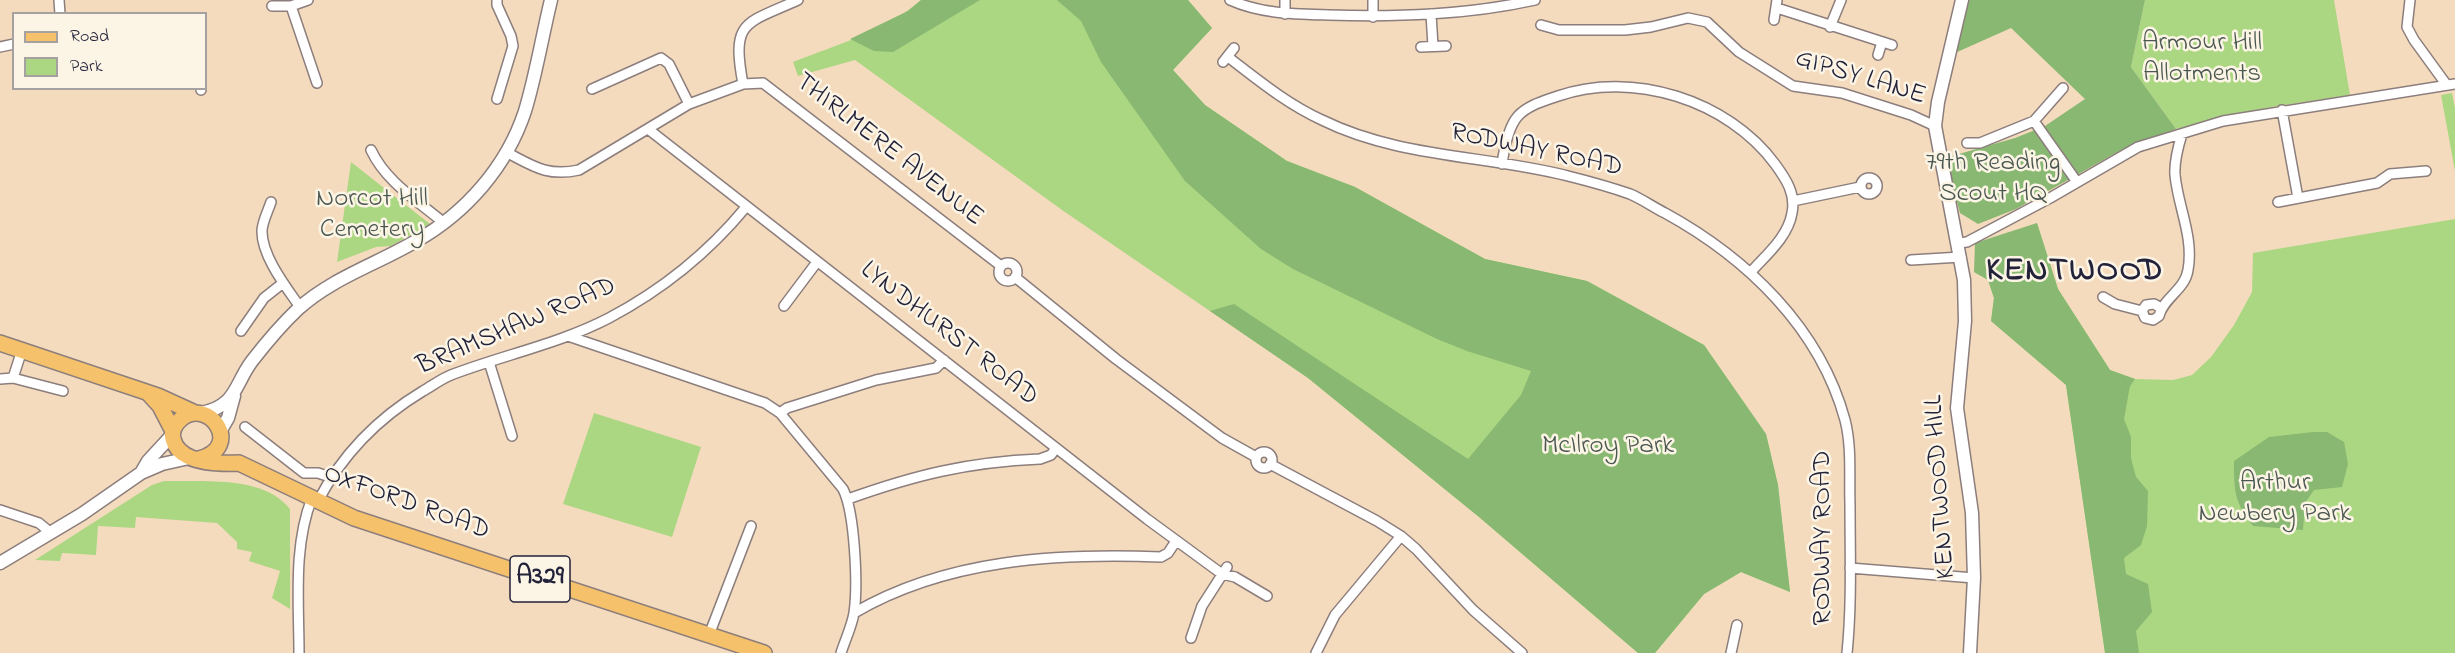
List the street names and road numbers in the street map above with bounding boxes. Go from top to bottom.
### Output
street label: GIPSY LANE [1791,44,1929,114]
street label: THIRLMERE AVENUE [787,67,989,235]
street label: RODWAY ROAD [1447,118,1625,186]
street label: LYNDHURST ROAD [853,255,1043,415]
street label: BRAMSHAW ROAD [413,272,621,384]
street label: KENTWOOD HILL [1919,394,1965,580]
street label: RODWAY ROAD [1809,450,1841,626]
street label: OXFORD ROAD [318,459,494,549]
road number: A329 [510,556,570,602]

